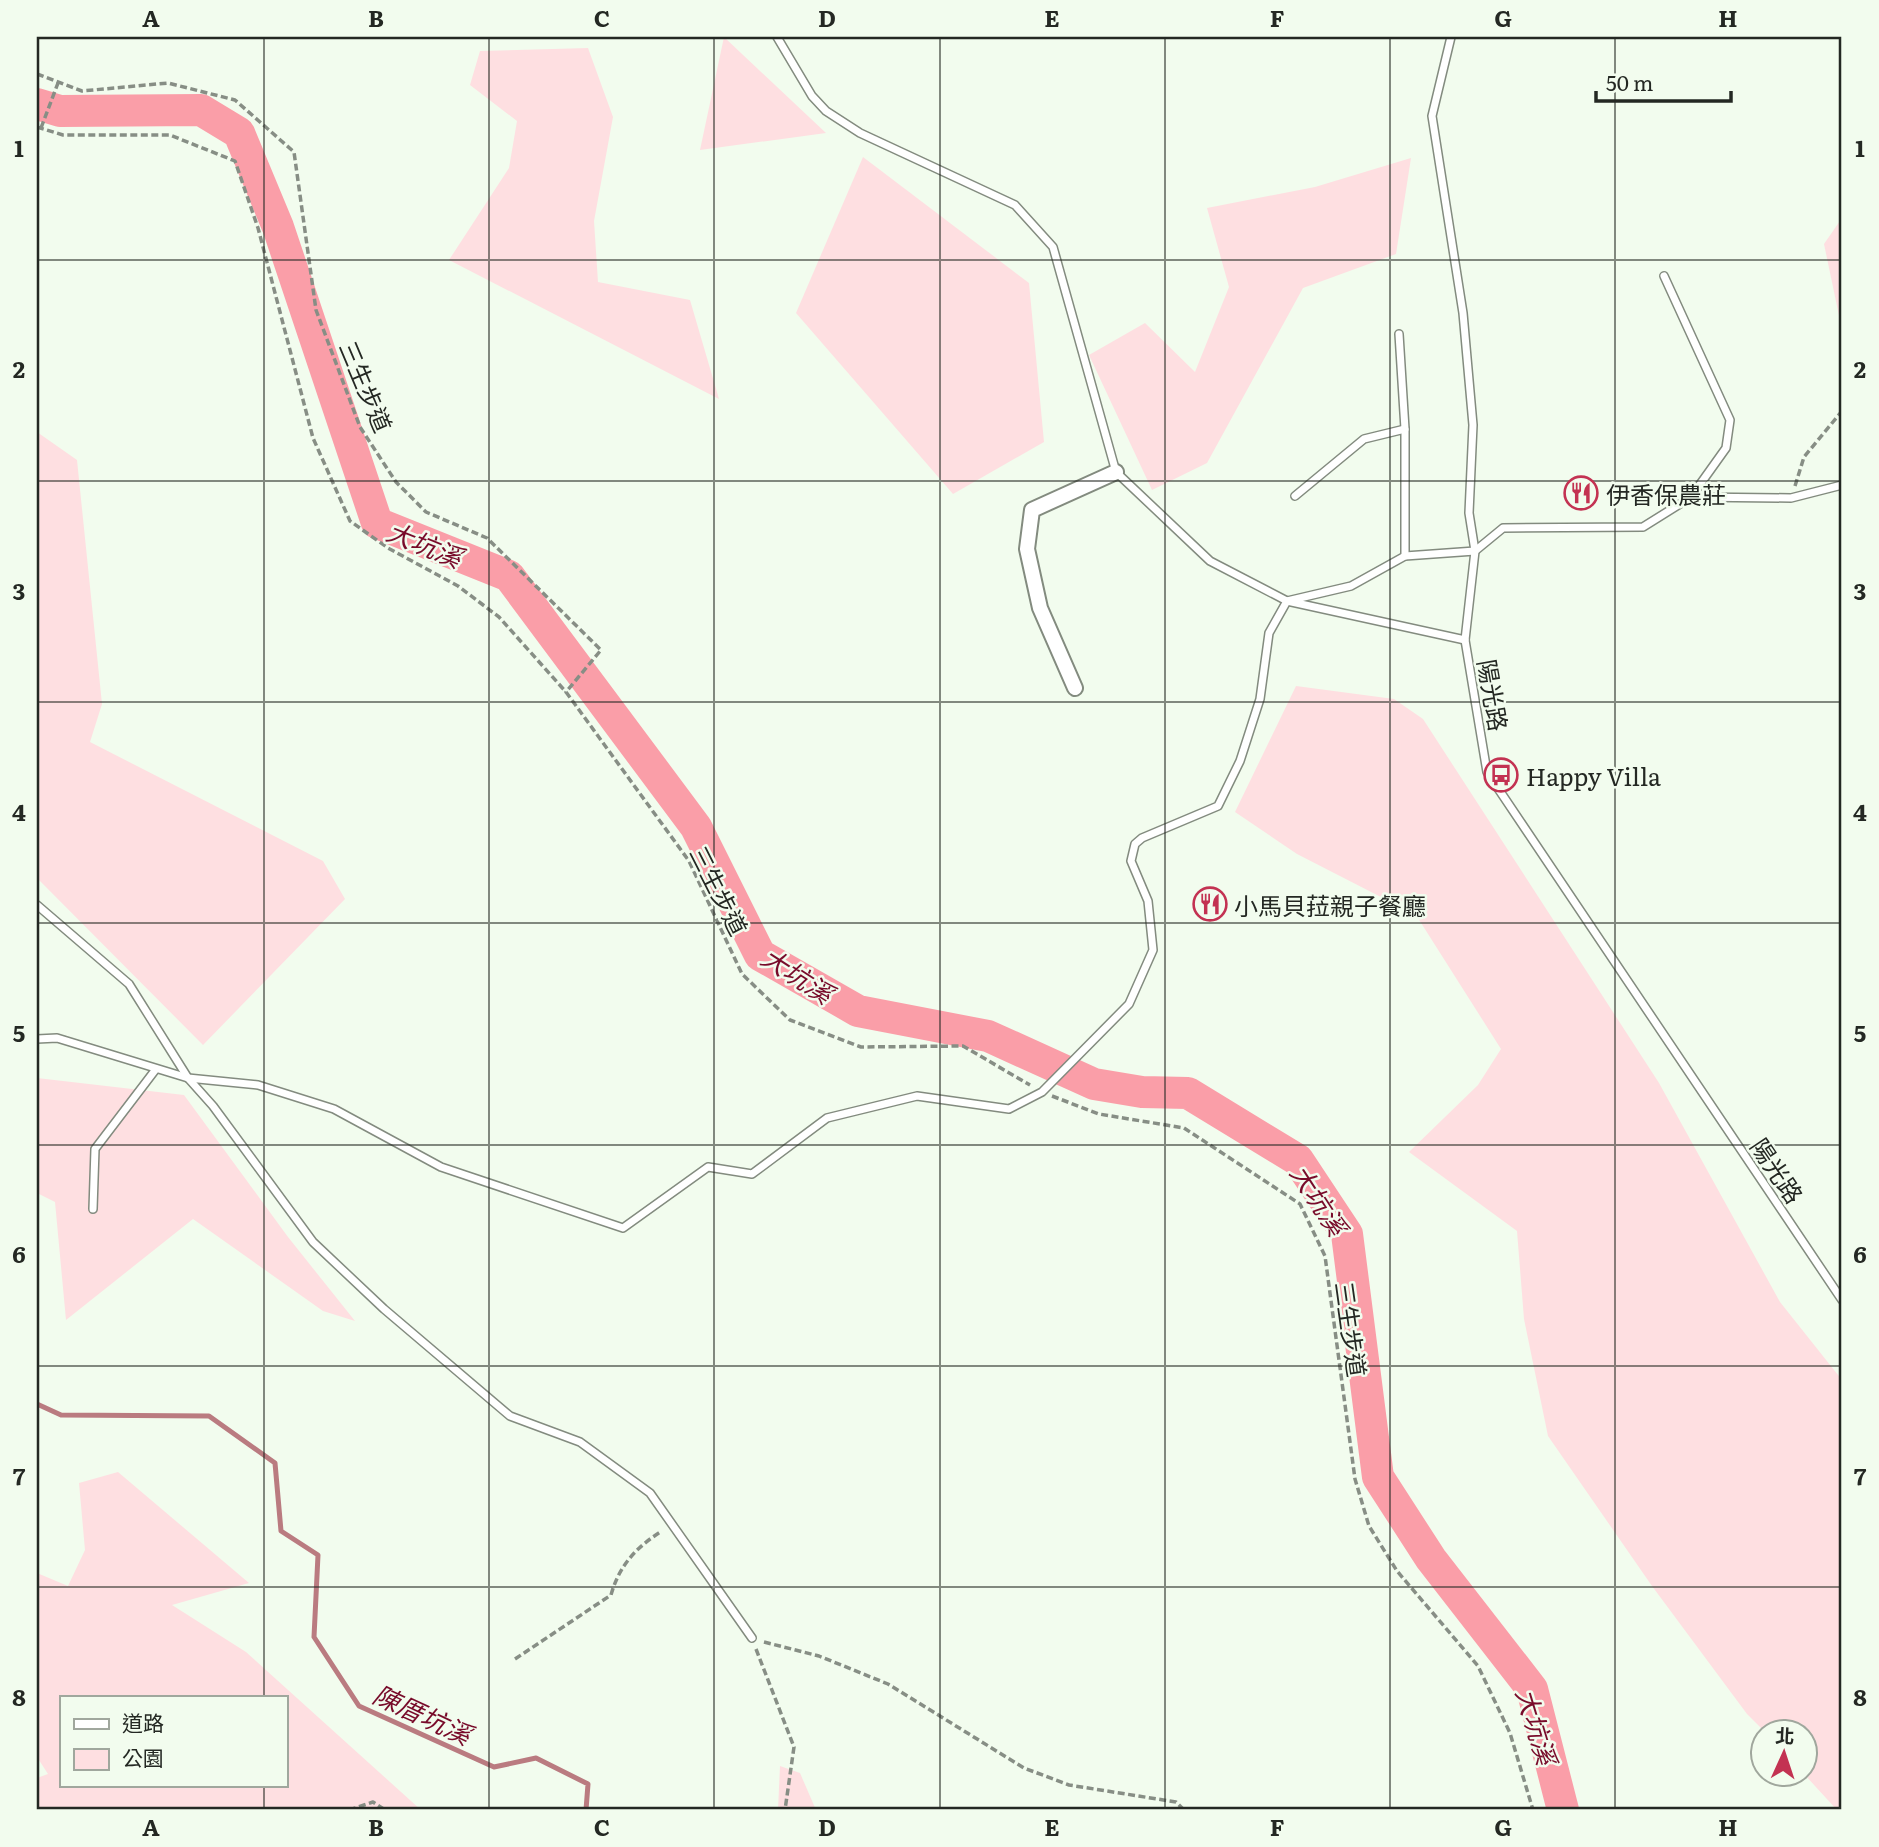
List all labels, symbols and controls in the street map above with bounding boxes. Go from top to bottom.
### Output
text: A [142,0,160,34]
text: B [368,0,384,34]
text: C [594,0,610,34]
text: D [818,0,836,34]
text: E [1044,0,1060,34]
text: F [1270,0,1285,34]
text: G [1494,0,1512,34]
text: H [1718,0,1738,34]
scale bar [1596,60,1730,104]
text: 50 m [1606,66,1653,97]
text: 1 [14,130,24,164]
text: 1 [1855,130,1865,164]
street label: 三生步道 [332,335,402,437]
text: 2 [13,351,25,385]
text: 2 [1854,351,1866,385]
restaurant icon: 伊香保農莊 [1562,474,1600,512]
place label: 伊香保農莊 [1606,476,1726,511]
water label: 大坑溪 [382,510,472,577]
text: 3 [13,573,25,607]
text: 3 [1854,573,1866,607]
street label: 陽光路 [1471,657,1517,733]
bus stop icon: Happy Villa [1482,756,1520,794]
place label: Happy Villa [1526,758,1661,793]
text: 4 [12,794,26,828]
text: 4 [1853,794,1867,828]
street label: 三生步道 [683,839,757,941]
restaurant icon: 小馬貝菈親子餐廳 [1191,885,1229,923]
place label: 小馬貝菈親子餐廳 [1234,887,1426,922]
water label: 大坑溪 [755,936,845,1014]
text: 5 [13,1015,25,1049]
text: 5 [1854,1015,1866,1049]
street label: 陽光路 [1743,1130,1813,1210]
water label: 大坑溪 [1282,1156,1360,1246]
text: 6 [12,1236,26,1270]
text: 6 [1853,1236,1867,1270]
street label: 三生步道 [1328,1279,1376,1379]
text: 7 [13,1458,26,1492]
text: 7 [1854,1458,1867,1492]
water label: 陳厝坑溪 [368,1673,482,1754]
text: 8 [12,1679,26,1713]
text: 8 [1853,1679,1867,1713]
water label: 大坑溪 [1508,1683,1569,1773]
legend [60,1696,287,1787]
text: 道路 [122,1706,164,1737]
north arrow [1750,1717,1820,1787]
text: 北 [1775,1721,1795,1750]
text: 公園 [122,1741,164,1772]
text: A [142,1809,160,1843]
text: B [368,1809,384,1843]
text: C [594,1809,610,1843]
text: D [818,1809,836,1843]
text: E [1044,1809,1060,1843]
text: F [1270,1809,1285,1843]
text: G [1494,1809,1512,1843]
text: H [1718,1809,1738,1843]

